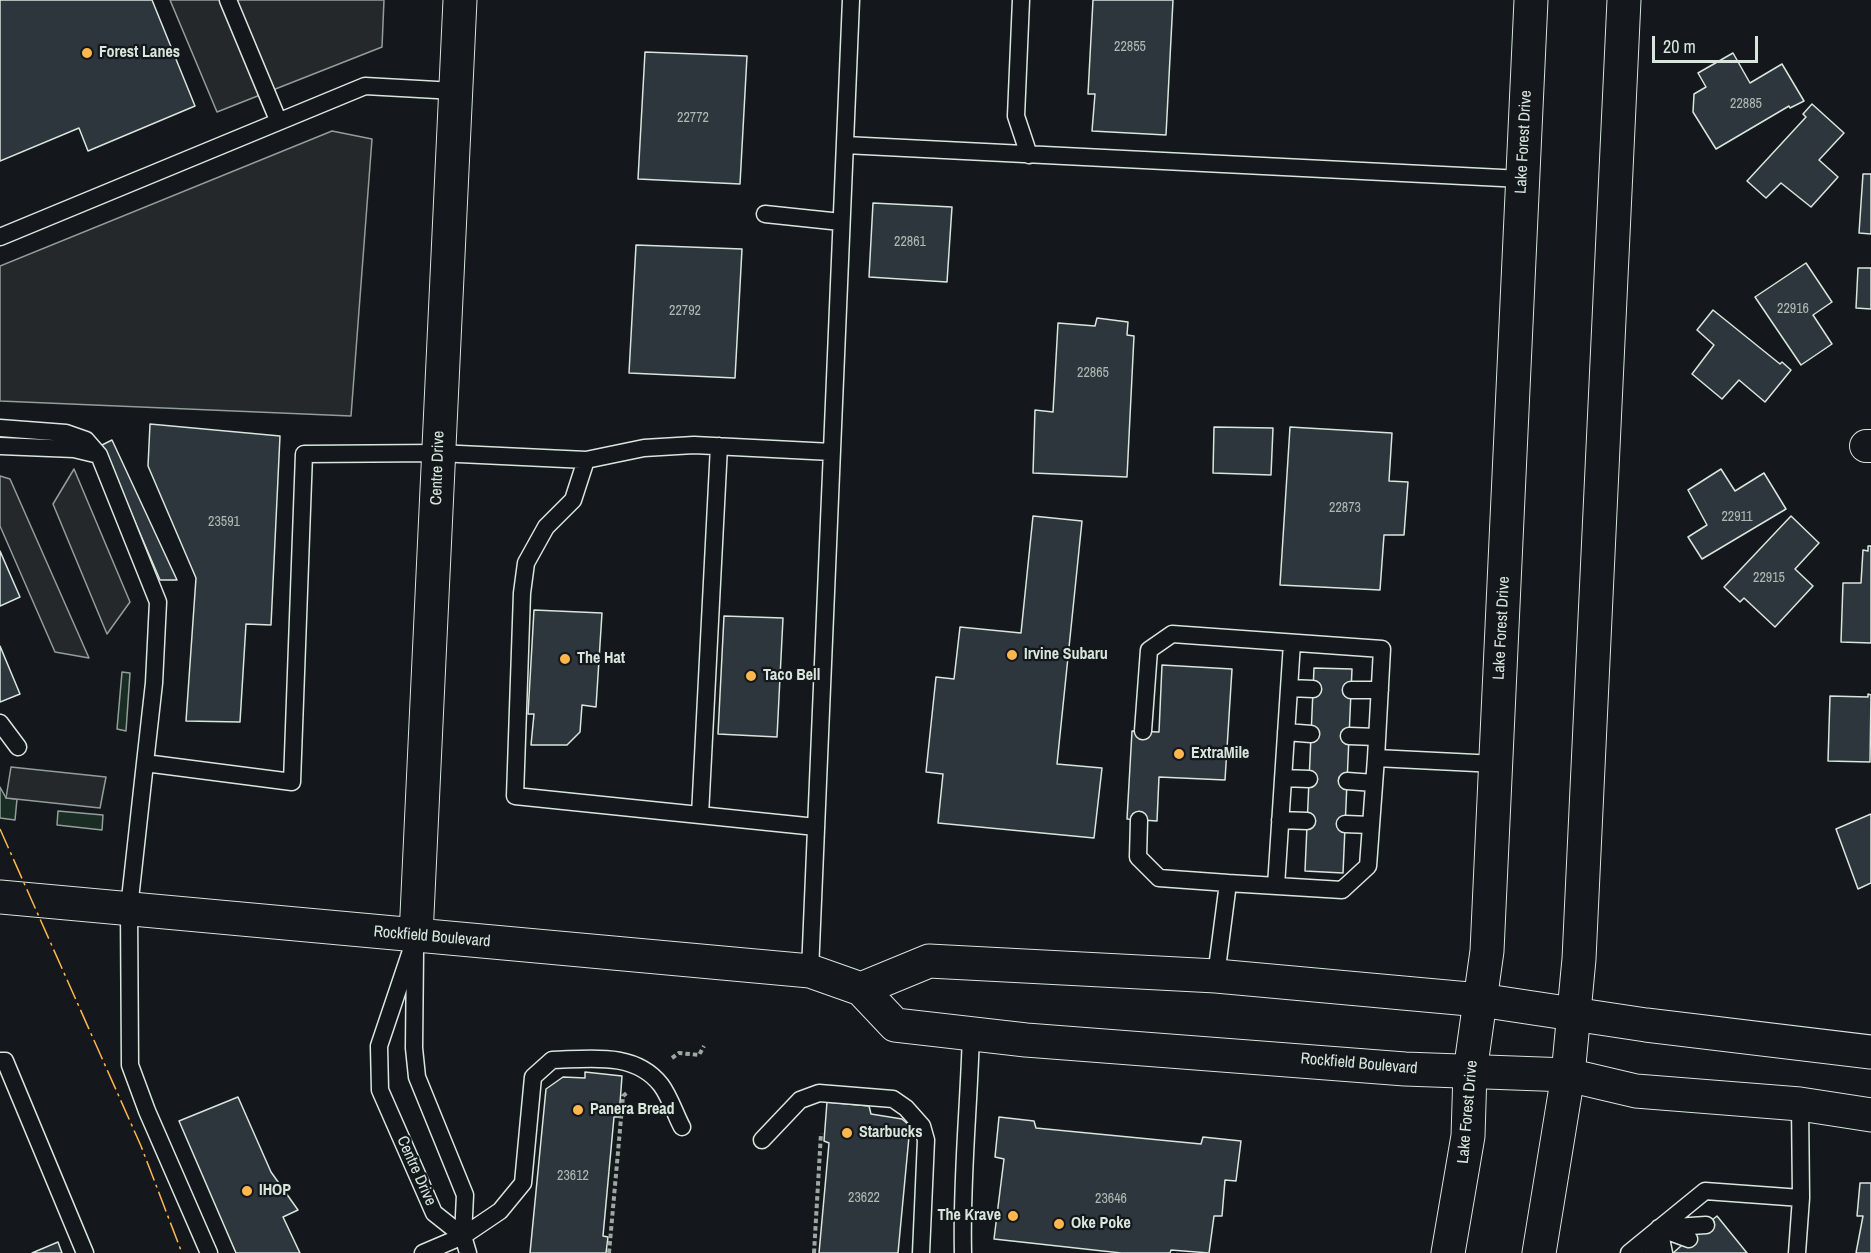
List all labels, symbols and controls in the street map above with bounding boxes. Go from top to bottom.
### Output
scale bar [1655,24,1762,62]
text: 20 m [1663,34,1696,59]
house number: 22855 [1114,39,1146,55]
place label: Forest Lanes [99,43,180,63]
marker: Forest Lanes [80,46,94,60]
street label: Lake Forest Drive [1512,90,1536,194]
house number: 22885 [1730,96,1762,112]
house number: 22772 [677,110,709,126]
house number: 22861 [894,234,926,250]
house number: 22916 [1777,301,1809,317]
house number: 22792 [669,303,701,319]
house number: 22865 [1077,365,1109,381]
street label: Centre Drive [427,431,449,505]
house number: 22873 [1329,500,1361,516]
house number: 22911 [1721,509,1753,525]
house number: 23591 [208,514,240,530]
house number: 22915 [1753,570,1785,586]
street label: Lake Forest Drive [1490,576,1514,680]
place label: Irvine Subaru [1024,645,1108,665]
marker: Irvine Subaru [1005,648,1019,662]
place label: The Hat [577,649,625,669]
marker: The Hat [558,652,572,666]
place label: Taco Bell [763,666,820,686]
marker: Taco Bell [744,669,758,683]
place label: ExtraMile [1191,744,1249,764]
marker: ExtraMile [1172,747,1186,761]
street label: Rockfield Boulevard [373,922,491,952]
street label: Rockfield Boulevard [1300,1049,1418,1079]
street label: Lake Forest Drive [1454,1060,1482,1164]
place label: Panera Bread [590,1100,675,1120]
marker: Panera Bread [571,1103,585,1117]
place label: Starbucks [859,1123,922,1143]
marker: Starbucks [840,1126,854,1140]
street label: Centre Drive [392,1133,440,1209]
house number: 23612 [557,1168,589,1184]
place label: IHOP [259,1181,291,1201]
marker: IHOP [240,1184,254,1198]
house number: 23622 [848,1190,880,1206]
house number: 23646 [1095,1191,1127,1207]
place label: The Krave [938,1206,1001,1226]
marker: The Krave [1006,1209,1020,1223]
place label: Oke Poke [1071,1214,1131,1234]
marker: Oke Poke [1052,1217,1066,1231]

